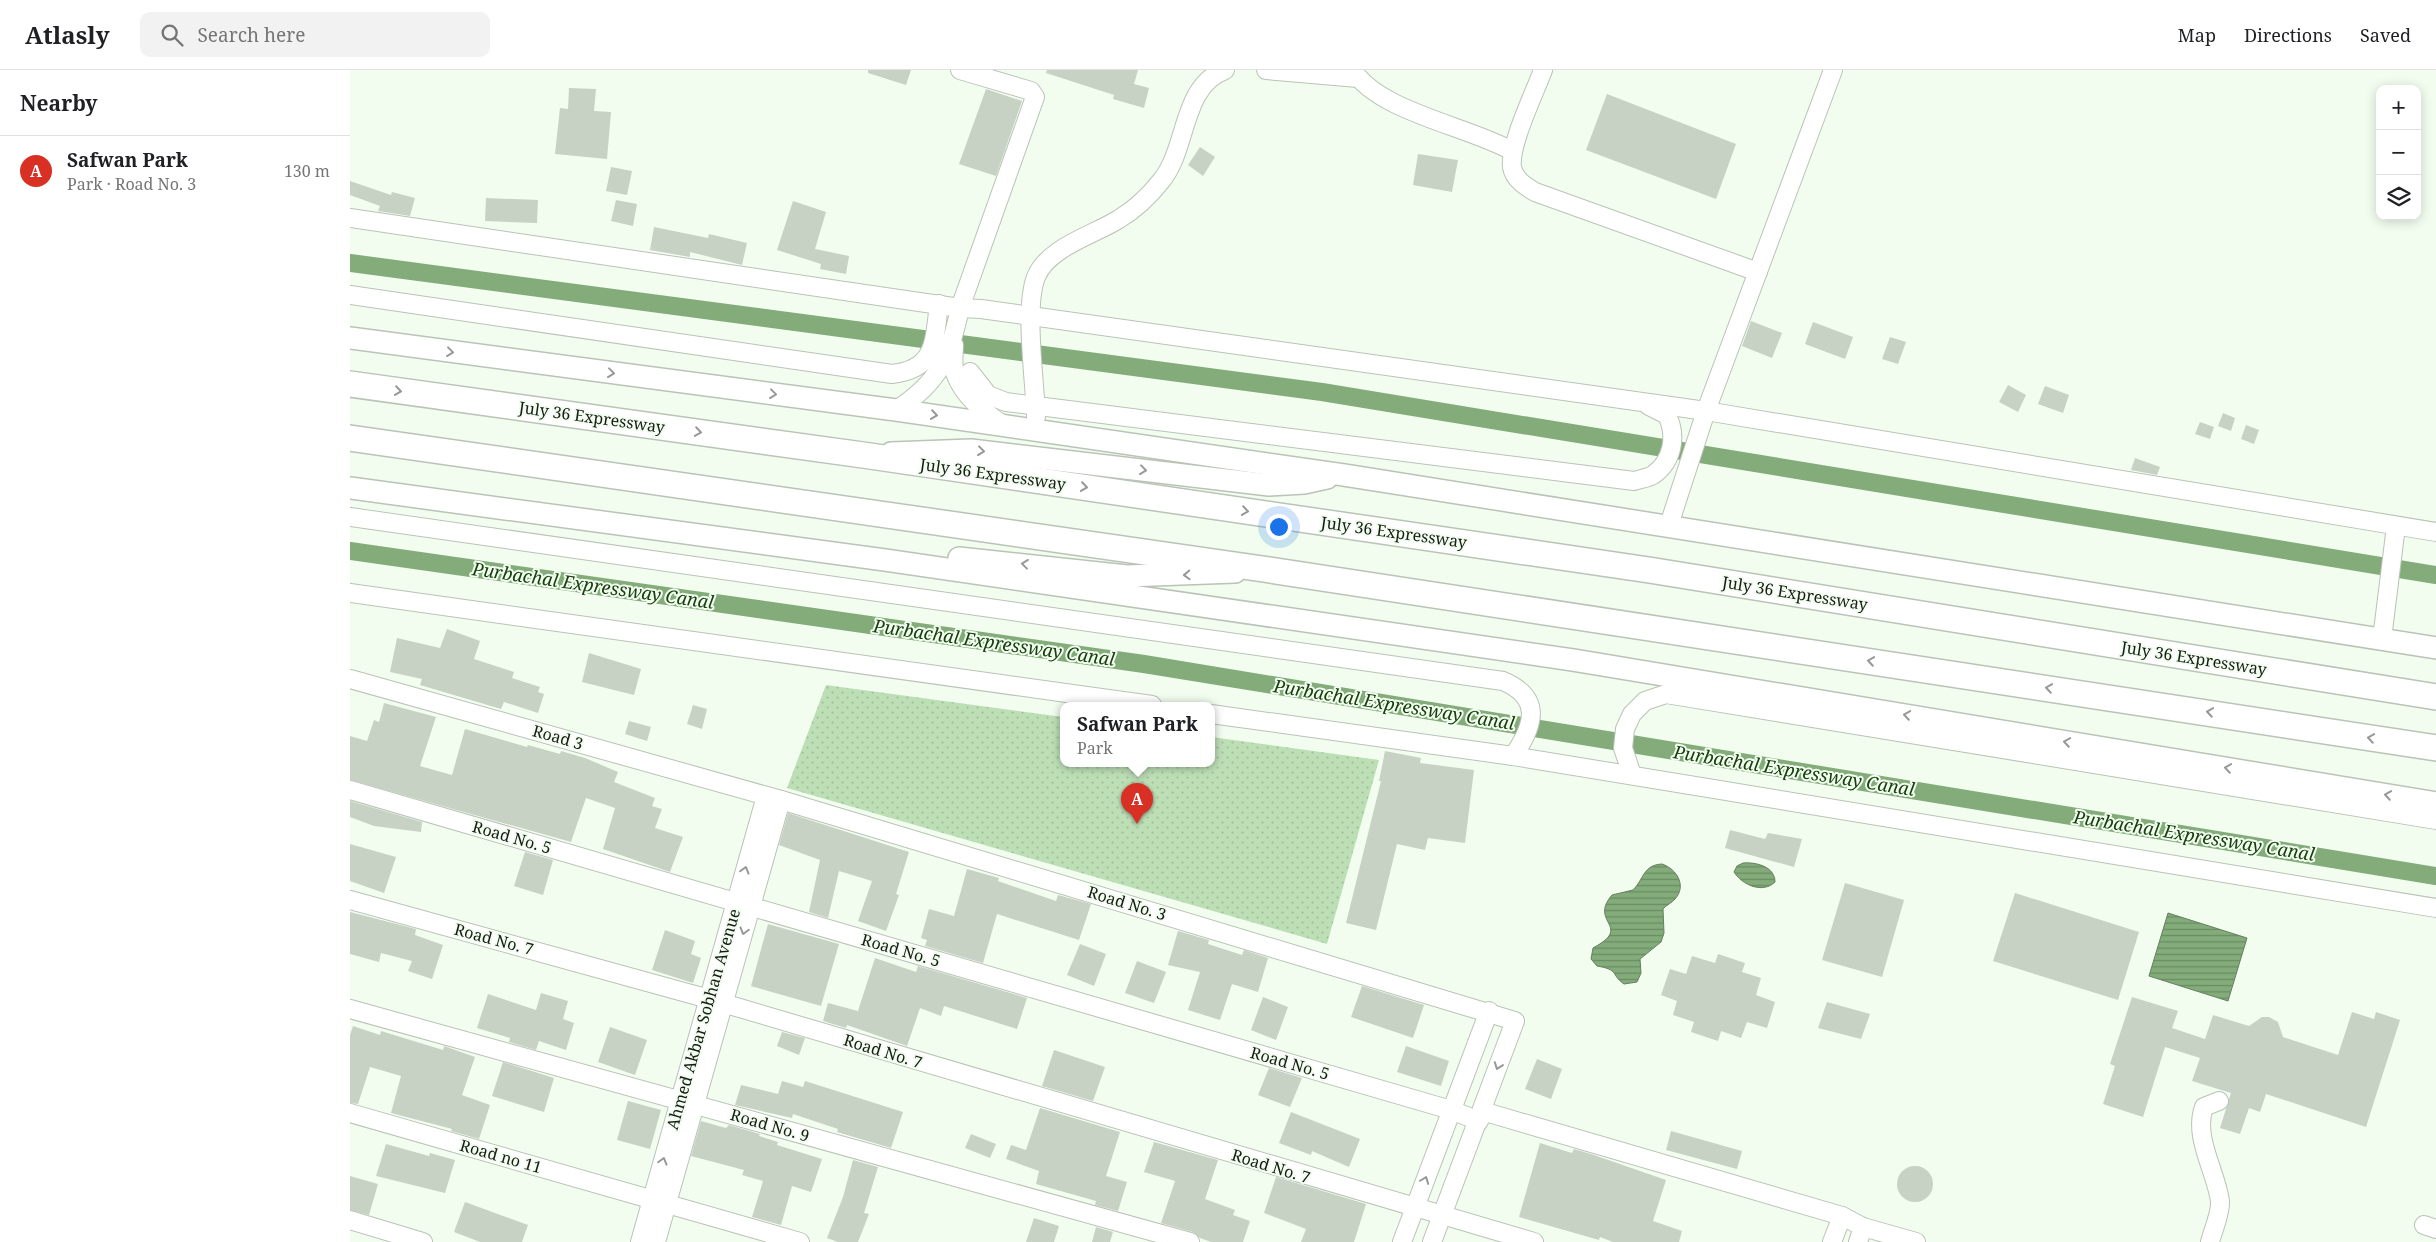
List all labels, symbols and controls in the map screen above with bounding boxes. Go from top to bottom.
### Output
search box [140,12,490,57]
text: Atlasly [25,18,110,51]
icon: search [158,21,186,49]
text: Search here [198,22,305,48]
text: Map [2178,23,2216,47]
text: Directions [2244,23,2332,47]
text: Saved [2360,23,2411,47]
map controls [2376,85,2421,220]
button: + [2376,85,2421,130]
text: Nearby [20,89,98,117]
button: − [2376,130,2421,175]
text: Safwan Park [67,147,188,173]
text: A [30,160,42,182]
text: 130 m [284,160,330,182]
text: Park · Road No. 3 [67,173,196,195]
button: layers [2376,175,2421,220]
one-way arrow [447,346,455,357]
one-way arrow [608,367,616,378]
one-way arrow [394,385,403,395]
one-way arrow [769,388,777,399]
street label: July 36 Expressway [517,396,667,438]
one-way arrow [930,409,938,420]
one-way arrow [694,426,702,437]
one-way arrow [978,445,986,456]
street label: July 36 Expressway [918,453,1068,495]
one-way arrow [1139,464,1147,475]
one-way arrow [1080,481,1088,492]
one-way arrow [1240,505,1249,515]
street label: July 36 Expressway [1319,511,1469,553]
your location [1266,514,1292,540]
water label: Purbachal Expressway Canal [470,556,716,614]
one-way arrow [1021,559,1029,570]
one-way arrow [1183,569,1191,580]
street label: July 36 Expressway [1720,570,1870,616]
water label: Purbachal Expressway Canal [871,613,1117,671]
street label: July 36 Expressway [2119,635,2269,681]
one-way arrow [1867,656,1875,667]
water label: Purbachal Expressway Canal [1271,673,1517,735]
one-way arrow [2045,683,2053,694]
popup [1060,702,1215,767]
one-way arrow [2206,708,2214,718]
text: Safwan Park [1077,711,1198,737]
one-way arrow [1903,711,1911,721]
street label: Road 3 [530,719,586,755]
one-way arrow [2366,733,2375,743]
text: Park [1077,737,1113,759]
one-way arrow [2063,737,2072,747]
water label: Purbachal Expressway Canal [1671,739,1917,801]
one-way arrow [2223,764,2232,774]
pin: A [1121,783,1153,824]
one-way arrow [2384,790,2392,800]
water label: Purbachal Expressway Canal [2071,804,2317,866]
street label: Road No. 5 [470,815,554,859]
one-way arrow [739,866,750,875]
street label: Road No. 3 [1085,881,1169,925]
street label: Ahmed Akbar Sobhan Avenue [661,906,745,1132]
street label: Road No. 7 [452,918,536,960]
one-way arrow [740,926,750,934]
street label: Road No. 5 [859,928,943,972]
street label: Road No. 7 [841,1029,925,1073]
street label: Road No. 5 [1248,1041,1332,1085]
one-way arrow [1494,1062,1504,1070]
street label: Road No. 9 [728,1103,812,1147]
street label: Road no 11 [457,1134,545,1178]
street label: Road No. 7 [1229,1144,1313,1188]
one-way arrow [657,1158,667,1166]
one-way arrow [1419,1176,1429,1185]

